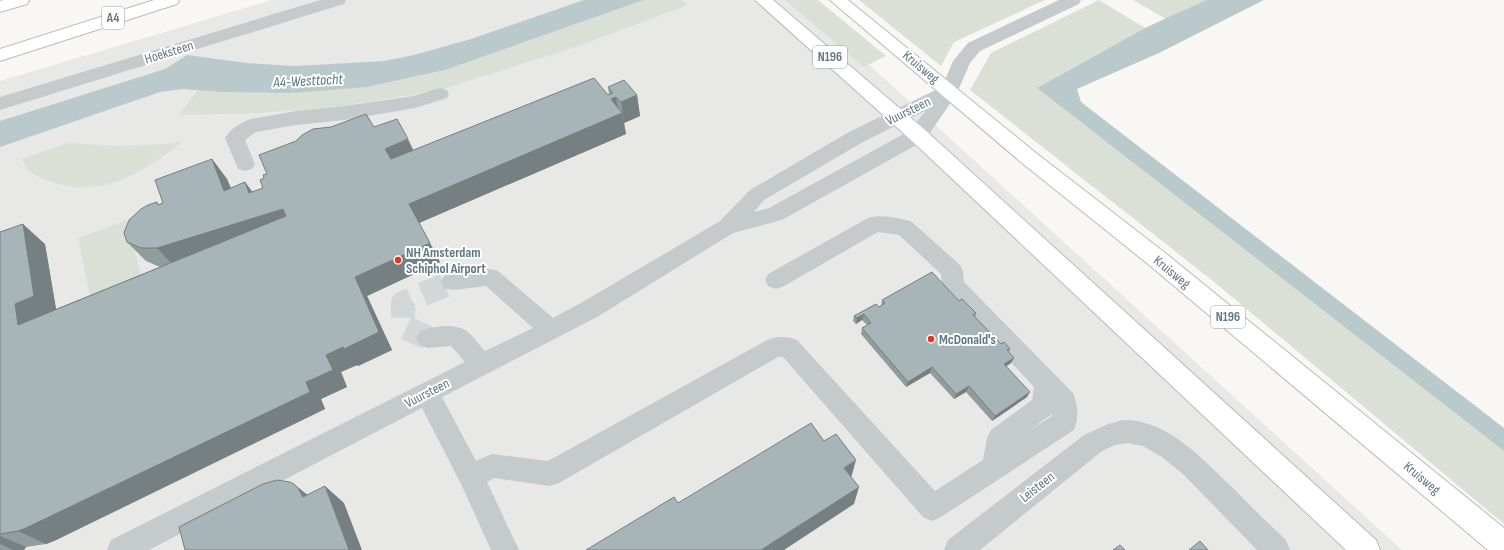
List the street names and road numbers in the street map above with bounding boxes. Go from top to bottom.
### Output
road number: A4 [102,7,124,29]
street label: Hoeksteen [143,37,195,67]
road number: N196 [813,46,847,68]
street label: Kruisweg [899,47,943,88]
street label: Vuursteen [883,93,933,129]
street label: Kruisweg [1150,252,1194,292]
road number: N196 [1211,306,1245,328]
street label: Vuursteen [402,375,452,411]
street label: Kruisweg [1400,458,1444,499]
street label: Leisteen [1016,468,1058,506]

